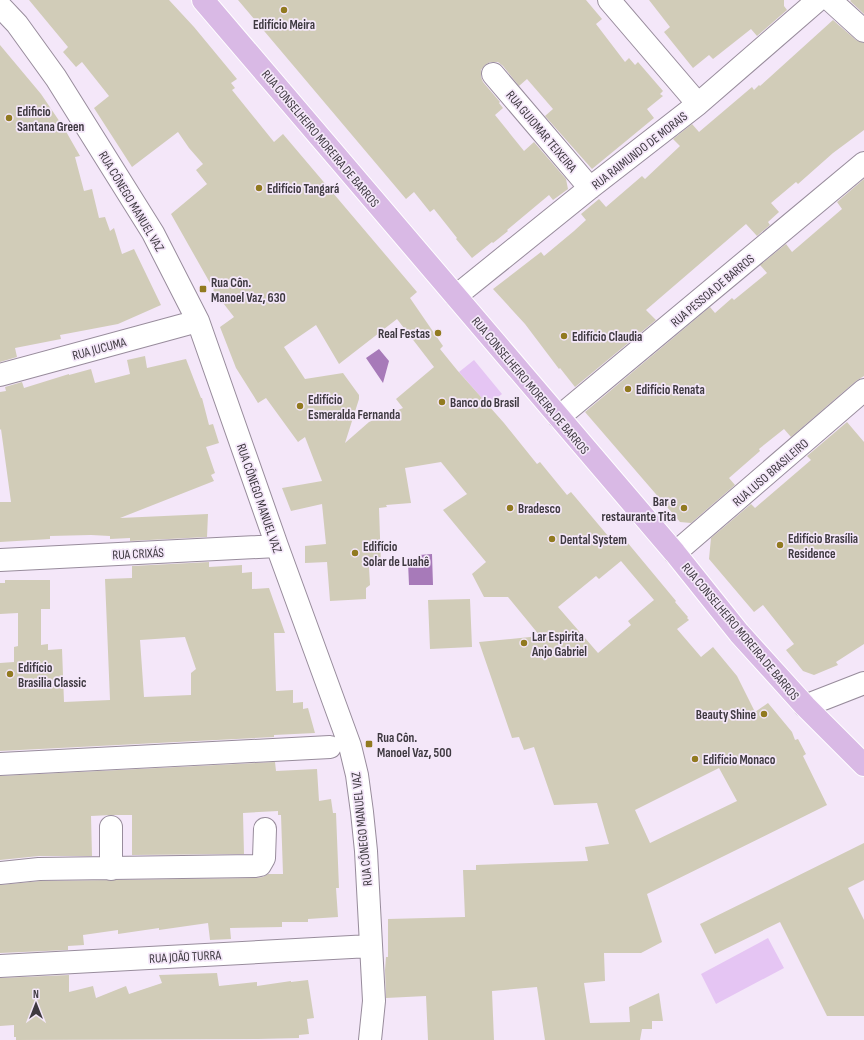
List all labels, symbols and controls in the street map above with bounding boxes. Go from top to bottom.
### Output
marker: Edifício Meira [279,5,289,15]
place label: Edifício Meira [253,17,315,33]
street label: RUA CONSELHEIRO MOREIRA DE BARROS [258,67,383,211]
street label: RUA GUIOMAR TEIXEIRA [502,88,580,176]
place label: Edificio Santana Green [17,104,85,135]
street label: RUA RAIMUNDO DE MORAIS [588,108,691,193]
marker: Edificio Santana Green [4,113,14,123]
street label: RUA CÔNEGO MANUEL VAZ [95,148,168,255]
place label: Edifício Tangará [267,181,339,197]
marker: Edifício Tangará [254,183,264,193]
street label: RUA PESSOA DE BARROS [667,251,758,331]
place label: Rua Côn. Manoel Vaz, 630 [211,275,286,306]
marker: Rua Côn. Manoel Vaz, 630 [198,284,208,294]
street label: RUA CONSELHEIRO MOREIRA DE BARROS [468,314,593,458]
place label: Real Festas [378,326,430,342]
marker: Real Festas [433,328,443,338]
place label: Edifício Claudia [572,329,642,345]
marker: Edifício Claudia [559,331,569,341]
street label: RUA JUCUMA [71,334,128,364]
place label: Edifício Renata [636,382,705,398]
marker: Edifício Renata [623,384,633,394]
place label: Edifício Esmeralda Fernanda [308,392,400,423]
place label: Banco do Brasil [450,395,520,411]
marker: Banco do Brasil [437,397,447,407]
marker: Edifício Esmeralda Fernanda [295,401,305,411]
street label: RUA LUSO BRASILEIRO [729,435,812,510]
street label: RUA CÔNEGO MANUEL VAZ [233,442,285,556]
place label: Bar e restaurante Tita [602,494,676,525]
place label: Bradesco [518,501,561,517]
marker: Bradesco [505,503,515,513]
marker: Bar e restaurante Tita [679,503,689,513]
place label: Edifício Brasília Residence [788,531,858,562]
place label: Dental System [560,532,627,548]
marker: Dental System [547,534,557,544]
place label: Edifício Solar de Luahê [363,539,430,570]
marker: Edifício Brasília Residence [775,540,785,550]
street label: RUA CRIXÁS [112,545,165,563]
marker: Edifício Solar de Luahê [350,548,360,558]
street label: RUA CONSELHEIRO MOREIRA DE BARROS [678,560,803,704]
place label: Lar Espirita Anjo Gabriel [531,629,587,660]
marker: Lar Espirita Anjo Gabriel [519,638,529,648]
place label: Edifício Brasilia Classic [18,660,87,691]
marker: Edifício Brasilia Classic [5,669,15,679]
place label: Beauty Shine [696,707,756,723]
marker: Beauty Shine [759,709,769,719]
place label: Rua Côn. Manoel Vaz, 500 [377,730,452,761]
marker: Rua Côn. Manoel Vaz, 500 [364,739,374,749]
place label: Edifício Monaco [703,752,776,768]
marker: Edifício Monaco [690,754,700,764]
street label: RUA CÔNEGO MANUEL VAZ [348,771,376,887]
street label: RUA JOÃO TURRA [149,947,222,967]
north arrow [16,984,56,1024]
text: N [33,988,39,1001]

